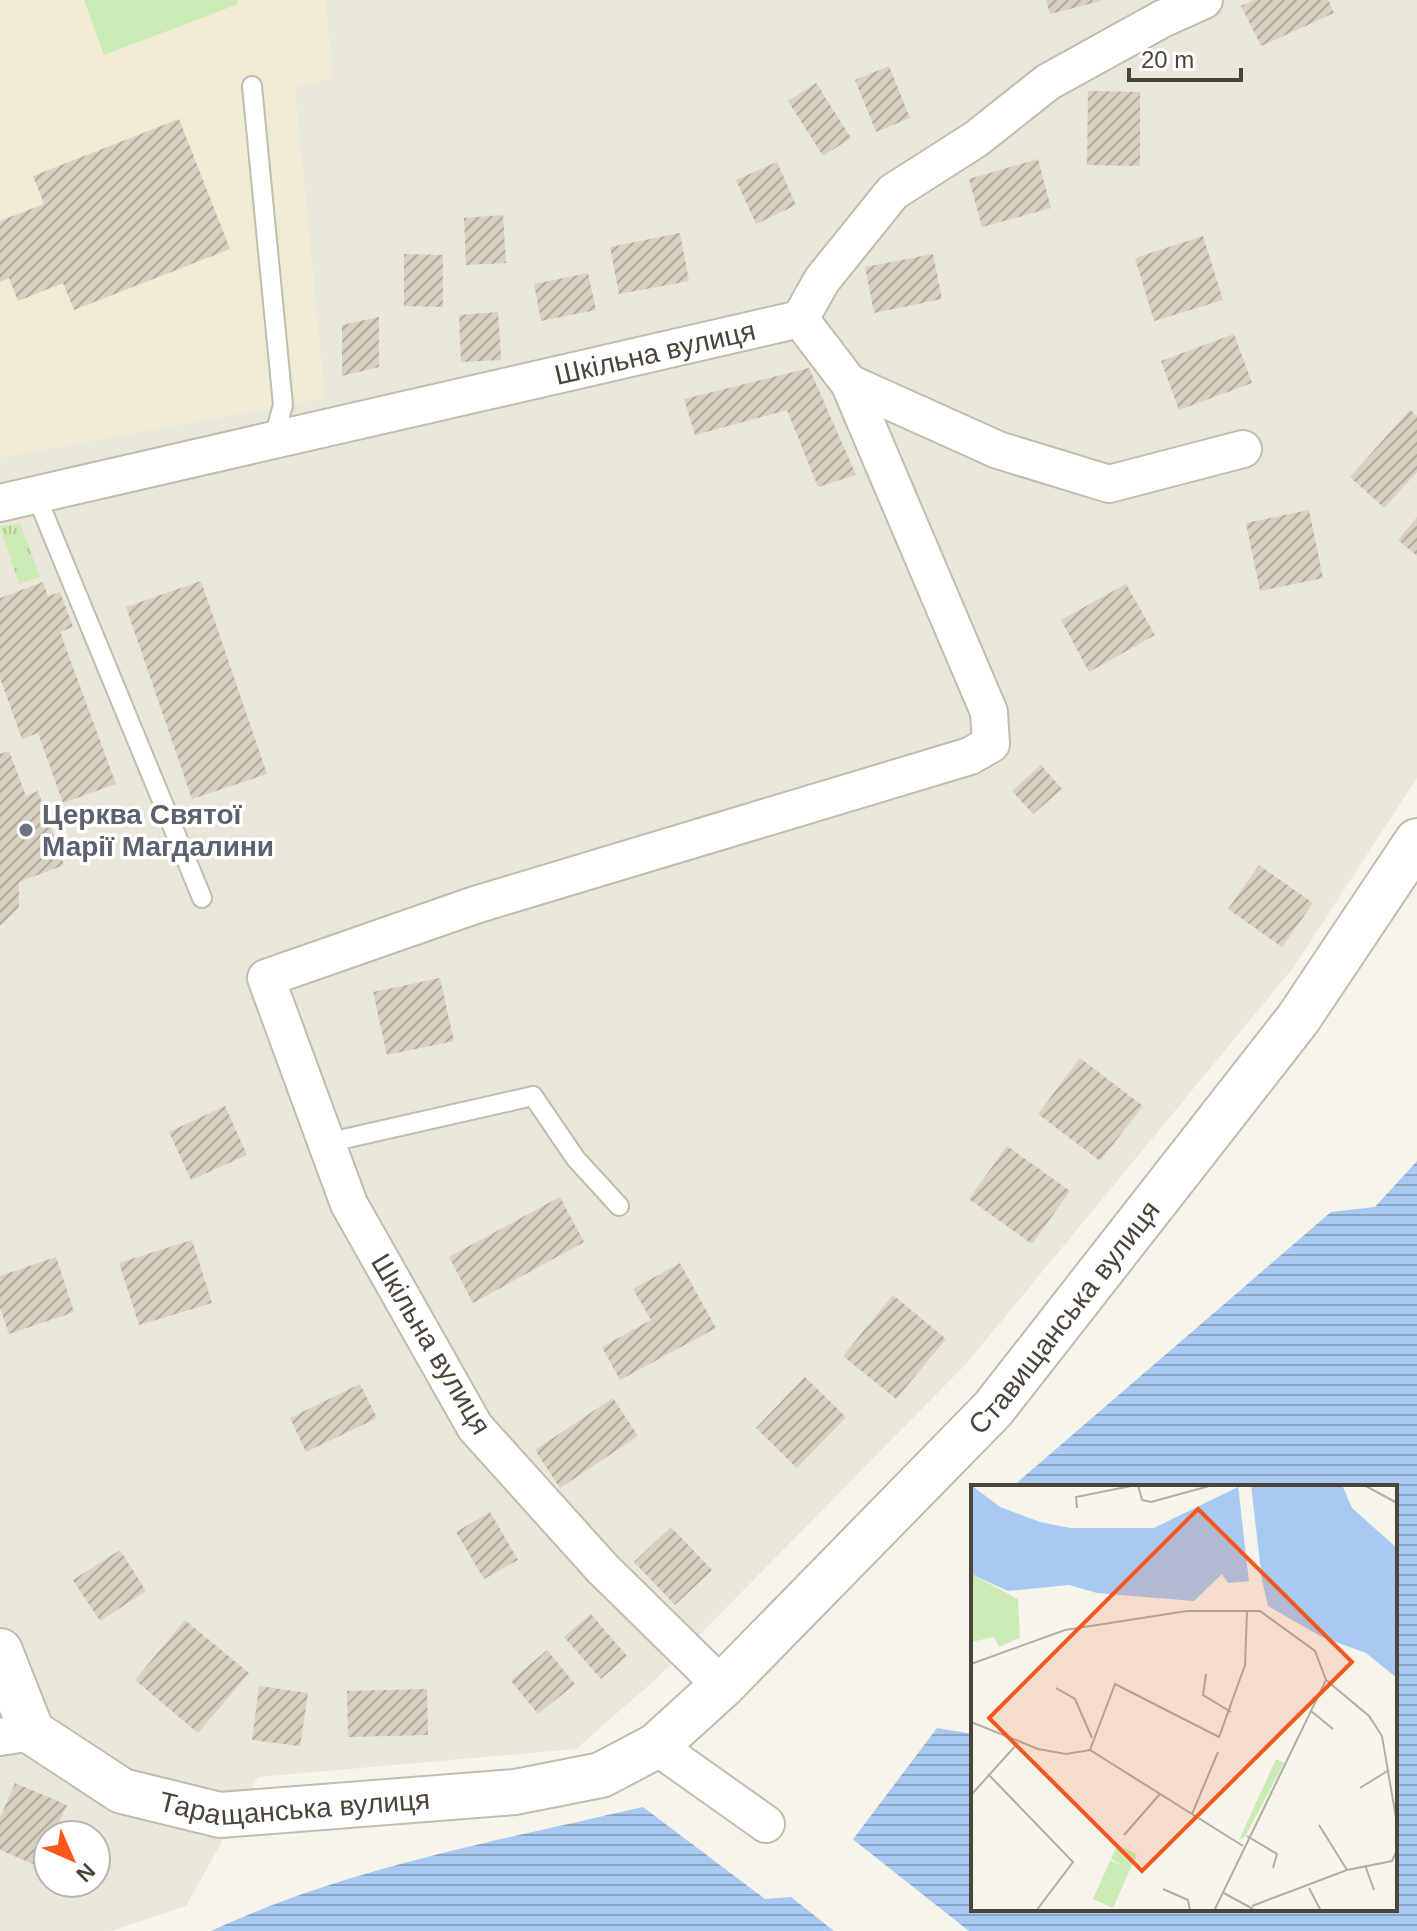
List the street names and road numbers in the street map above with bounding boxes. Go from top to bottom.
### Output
street label: Шкільна вулиця [552,314,758,390]
street label: Ставищанська вулиця [962,1194,1166,1440]
street label: Шкільна вулиця [365,1248,497,1440]
street label: Таращанська вулиця [156,1783,431,1830]

